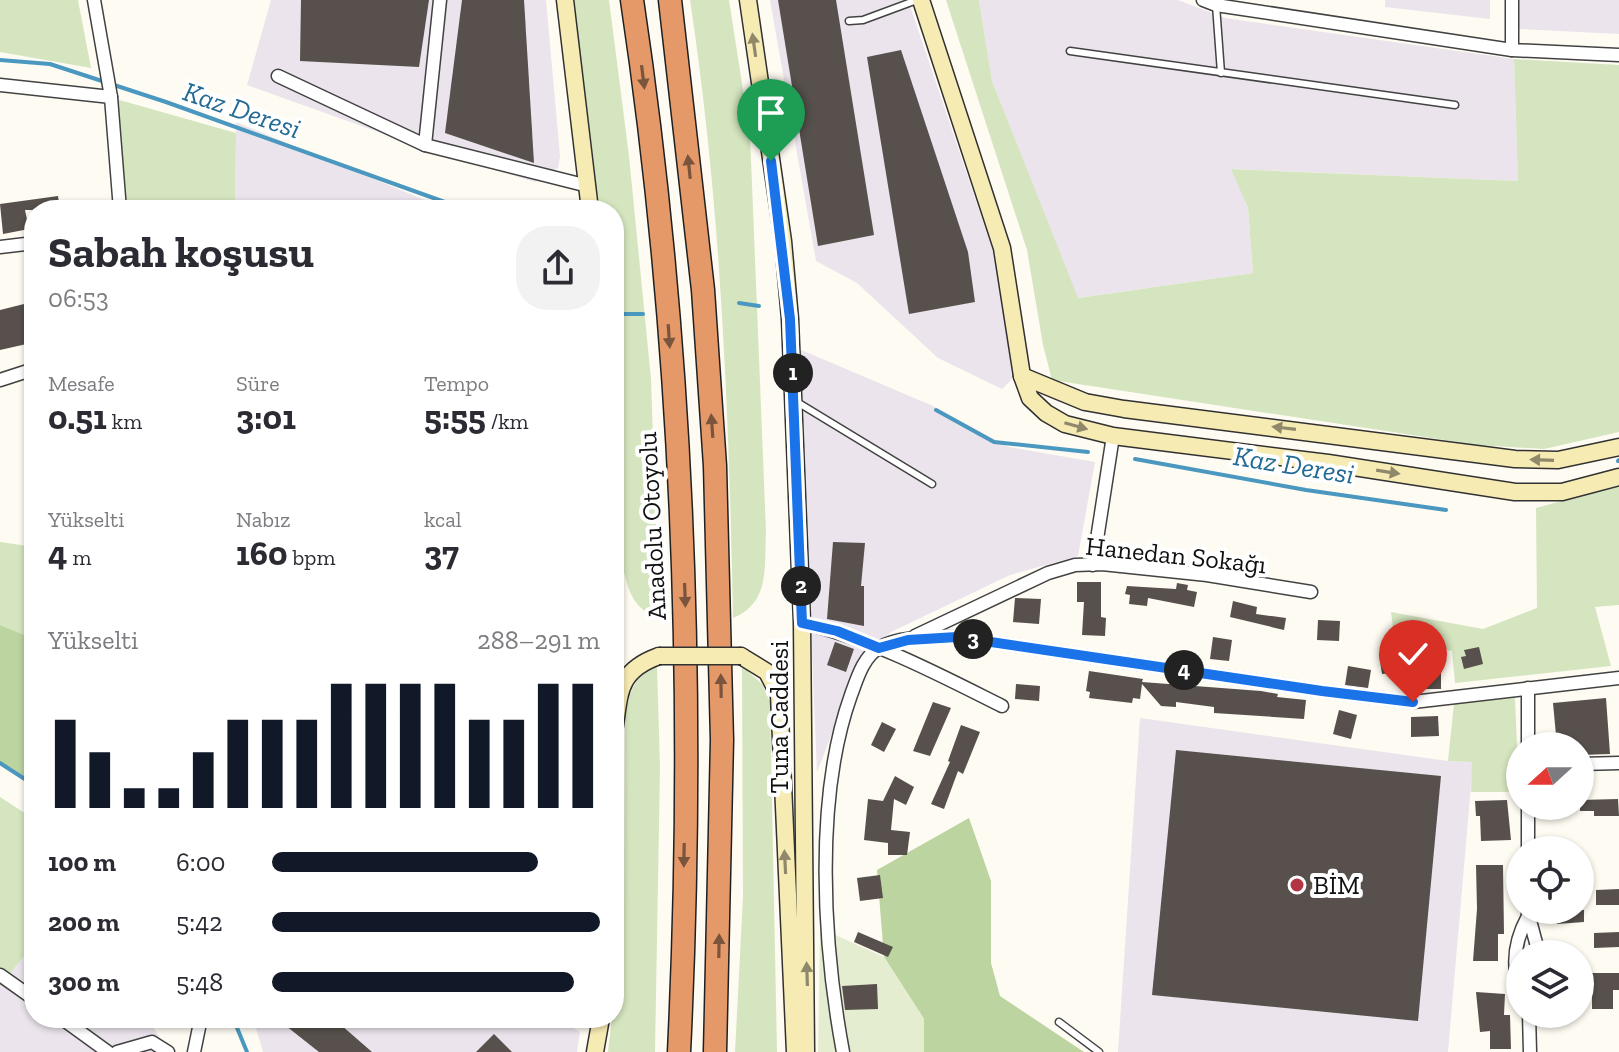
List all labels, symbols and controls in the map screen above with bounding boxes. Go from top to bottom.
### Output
one-way arrow [747,32,760,57]
one-way arrow [636,65,649,90]
water label: Kaz Deresi [179,75,305,145]
pin [737,79,805,161]
icon: arrive [749,91,793,135]
one-way arrow [682,155,695,180]
text: Sabah koşusu [48,225,314,278]
button: share [516,226,600,310]
text: 06:53 [48,282,109,314]
one-way arrow [662,324,675,349]
pin: 1 [773,353,813,393]
text: 1 [789,359,797,386]
text: Mesafe [48,370,115,397]
text: Süre [236,370,280,397]
text: Tempo [424,370,489,397]
text: 0.51 [48,397,107,438]
text: 3:01 [236,397,296,438]
text: 5:55 [424,397,486,438]
text: km [107,408,142,435]
text: /km [486,408,529,435]
one-way arrow [705,413,718,438]
one-way arrow [1063,421,1088,433]
one-way arrow [1272,422,1297,435]
street label: Anadolu Otoyolu [631,431,673,621]
water label: Kaz Deresi [1231,439,1357,491]
one-way arrow [1529,453,1554,466]
one-way arrow [1376,467,1401,479]
text: Yükselti [48,506,124,533]
text: Nabız [236,506,290,533]
text: kcal [424,506,462,533]
street label: Hanedan Sokağı [1084,530,1268,580]
text: 4 [48,533,67,574]
text: 160 [236,533,288,574]
text: 37 [424,533,459,574]
text: m [67,544,91,571]
text: bpm [288,544,335,571]
pin: 2 [781,566,821,606]
text: 2 [795,572,807,599]
one-way arrow [679,583,692,608]
pin: 3 [953,619,993,659]
pin [1379,620,1447,702]
text: Yükselti [48,624,138,656]
text: 288–291 m [477,624,600,656]
text: 3 [967,625,979,652]
icon: check [1391,632,1435,676]
street label: Tuna Caddesi [763,641,795,793]
pin: 4 [1164,650,1204,690]
text: 4 [1178,656,1190,683]
one-way arrow [715,673,727,698]
north arrow [1506,732,1594,820]
map controls [1506,732,1594,1028]
button: locate [1506,836,1594,924]
one-way arrow [678,843,690,868]
text: 100 m [48,846,116,878]
text: 6:00 [176,846,226,878]
one-way arrow [778,849,791,874]
place label: BİM [1313,869,1360,901]
marker: BİM [1288,876,1306,894]
text: 200 m [48,906,120,938]
text: 5:42 [176,906,223,938]
one-way arrow [713,933,726,958]
button: layers [1506,940,1594,1028]
one-way arrow [800,961,813,986]
text: 300 m [48,966,119,998]
text: 5:48 [176,966,223,998]

